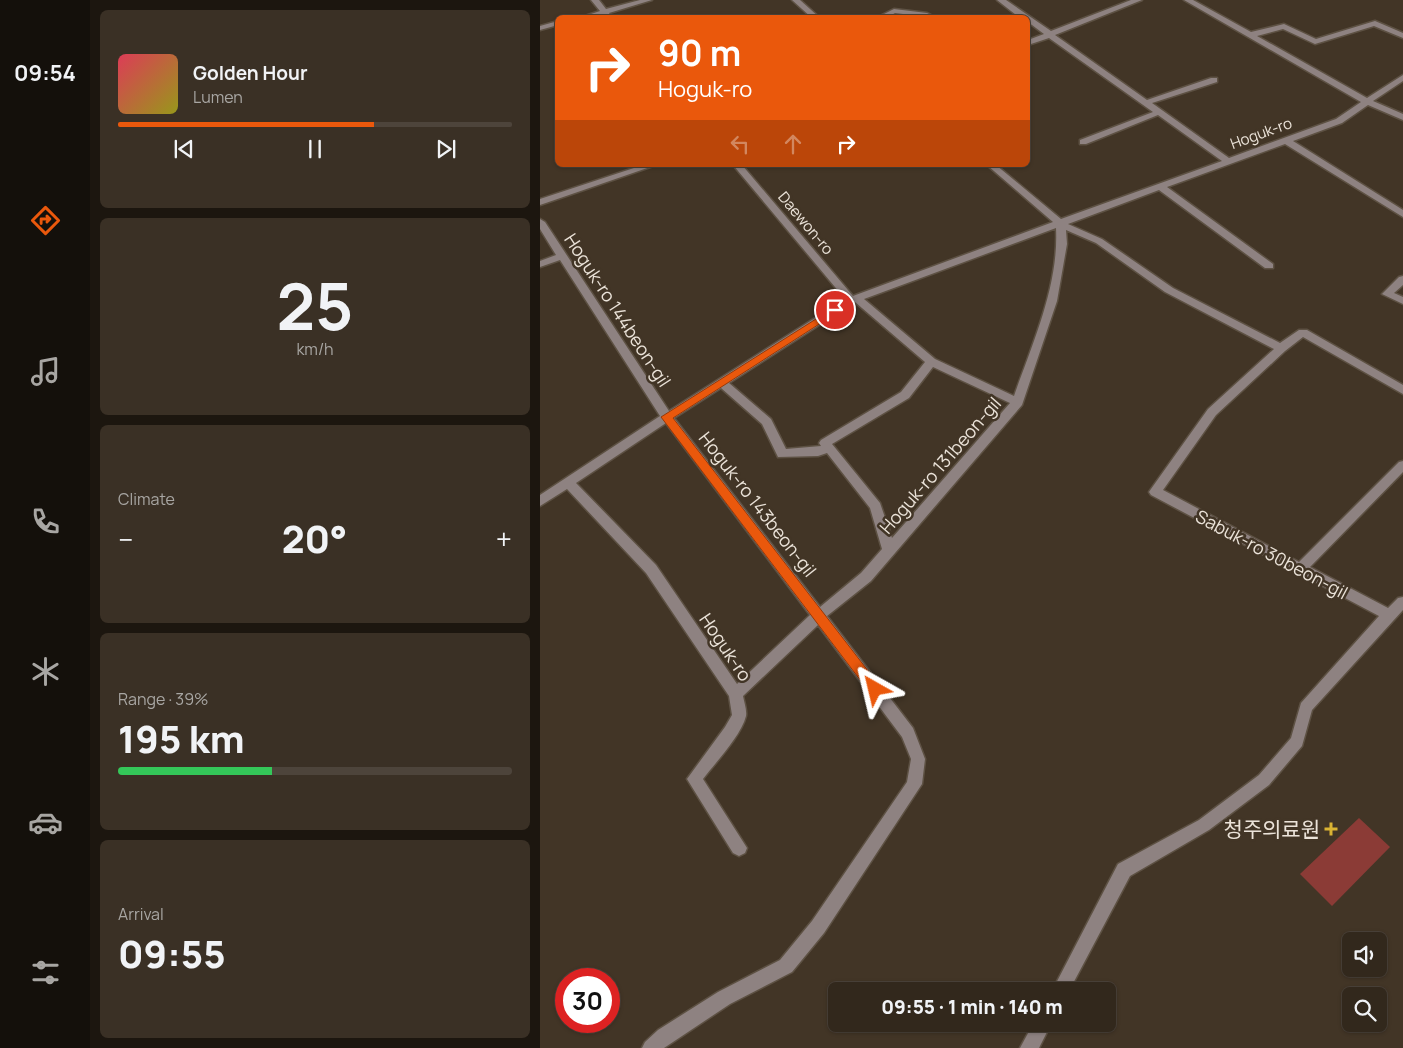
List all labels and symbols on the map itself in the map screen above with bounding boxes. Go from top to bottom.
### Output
street label: Hoguk-ro [1227,112,1295,154]
street label: Daewon-ro [773,187,839,259]
street label: Hoguk-ro 144beon-gil [559,229,677,391]
pin [814,289,856,331]
street label: Hoguk-ro 131beon-gil [874,391,1006,539]
street label: Hoguk-ro 143beon-gil [694,427,822,581]
street label: Sabuk-ro 30beon-gil [1192,504,1352,604]
street label: Hoguk-ro [694,608,758,686]
position arrow [848,662,900,714]
place label: 청주의료원 [1223,815,1320,843]
marker: 청주의료원 [1324,822,1338,836]
speed limit sign: 30 [555,968,620,1033]

